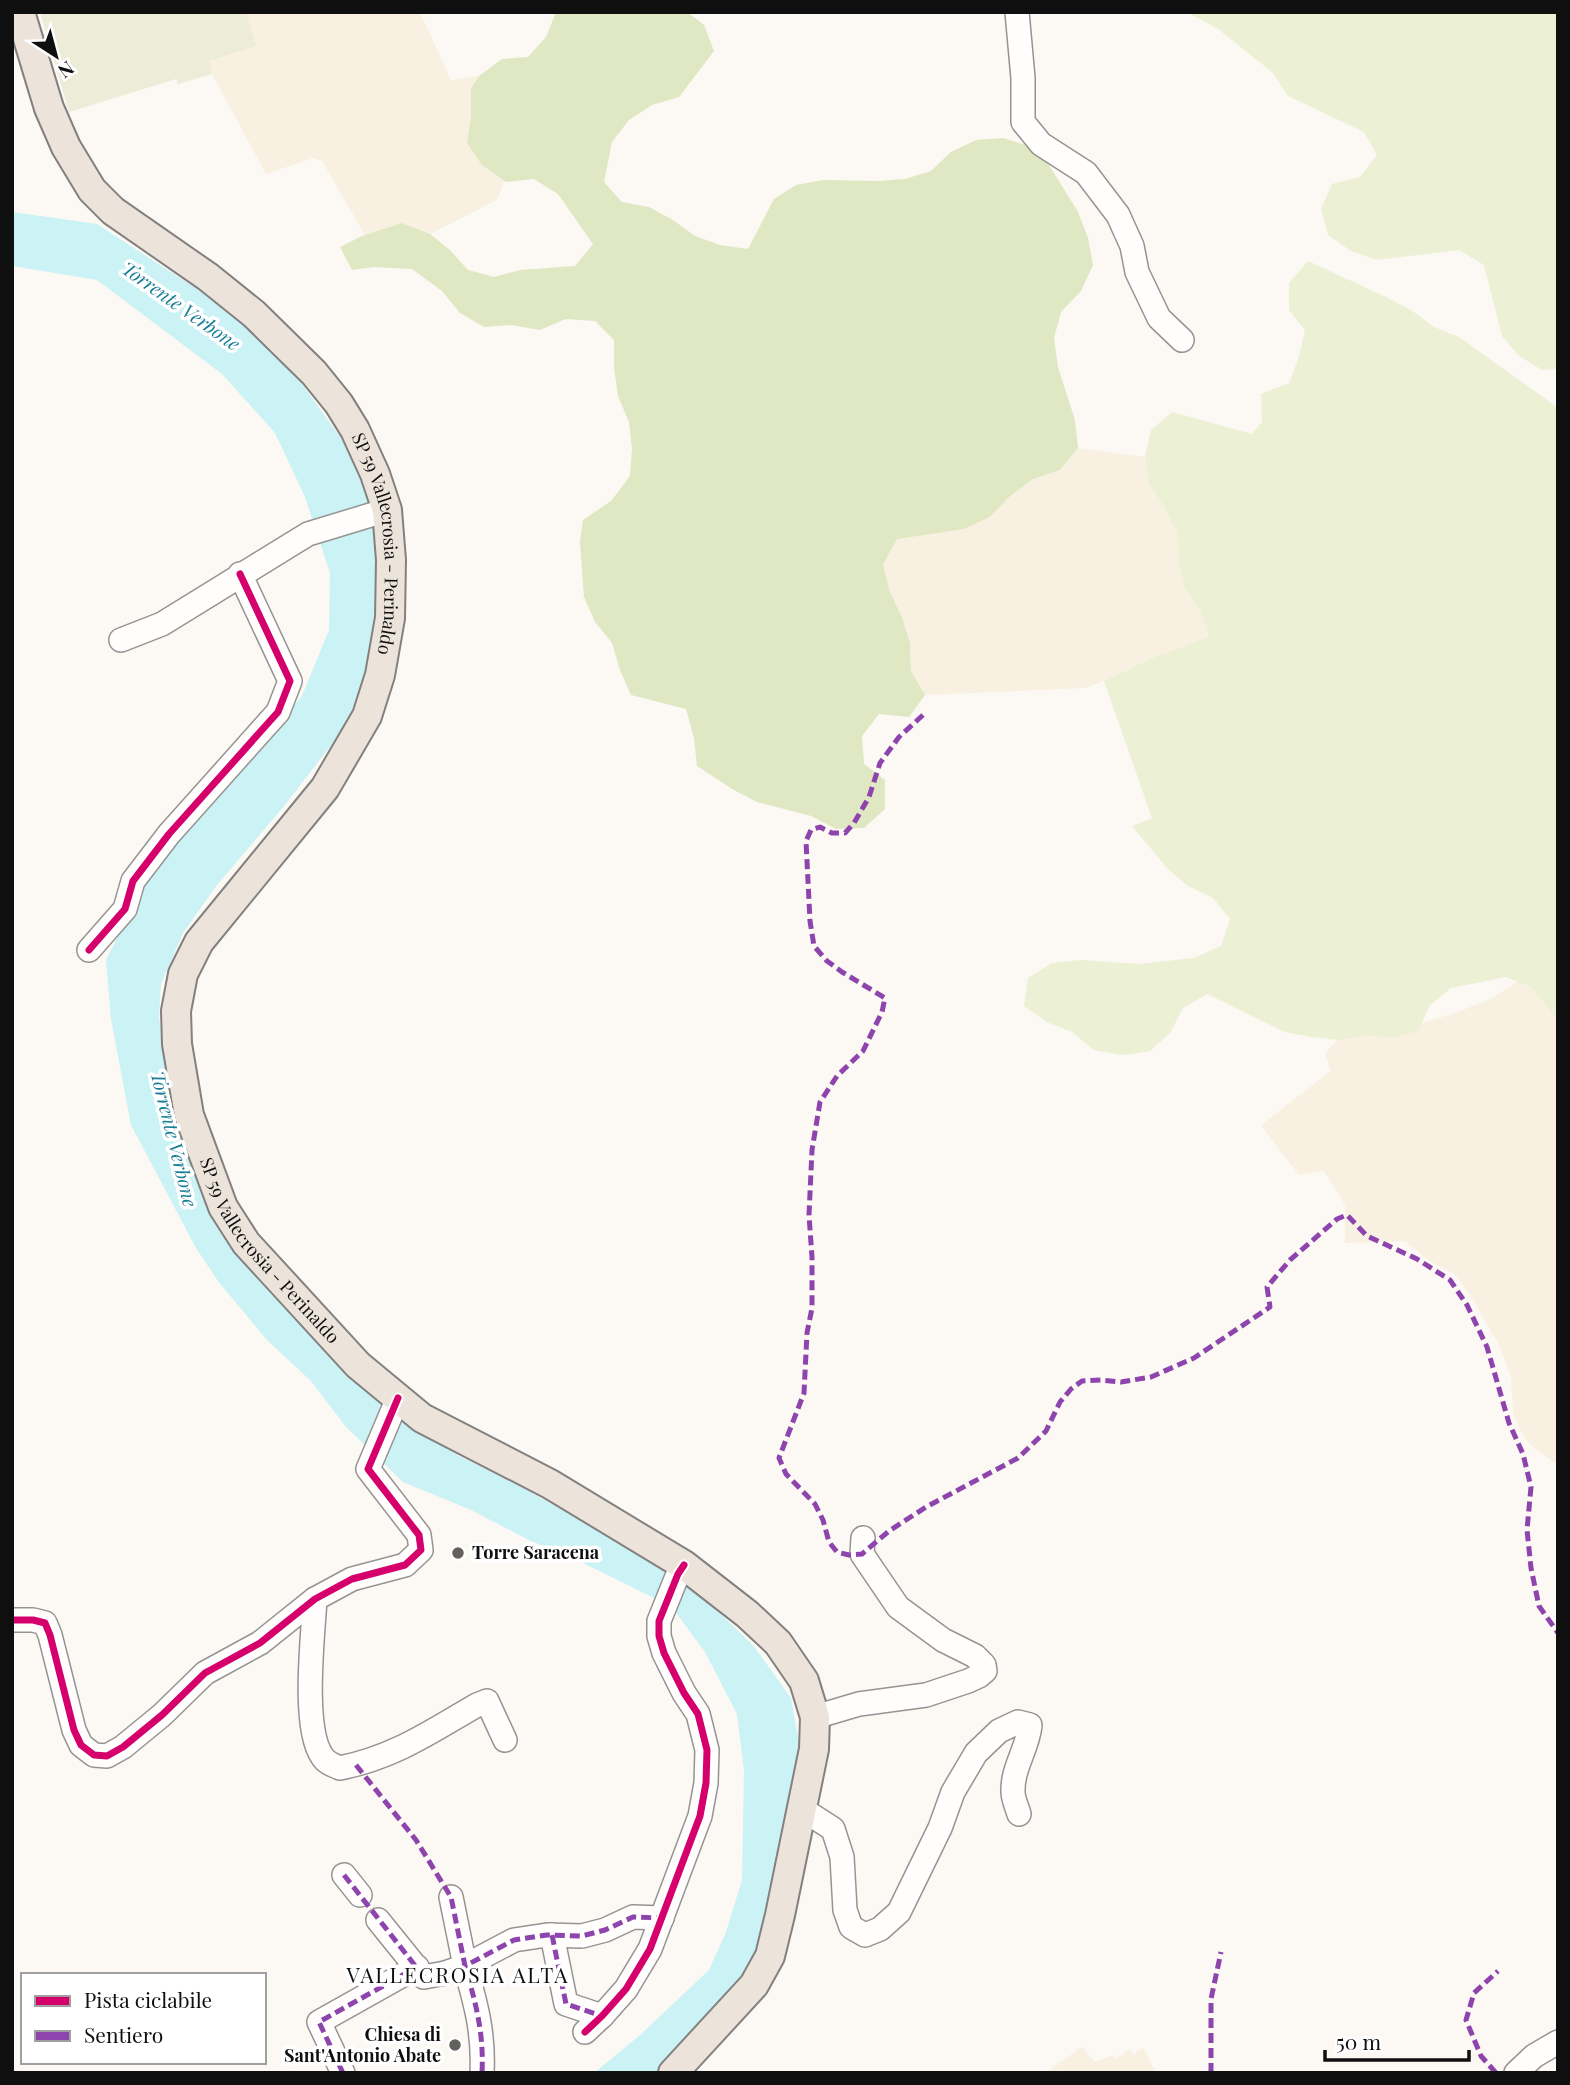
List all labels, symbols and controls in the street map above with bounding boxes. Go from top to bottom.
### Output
north arrow [21,21,91,91]
text: N [53,56,80,85]
water label: Torrente Verbone [117,255,246,356]
street label: SP 59 Vallecrosia - Perinaldo [347,429,404,657]
water label: Torrente Verbone [146,1068,204,1209]
street label: SP 59 Vallecrosia - Perinaldo [195,1154,345,1348]
place label: Torre Saracena [472,1540,600,1564]
marker: Torre Saracena [450,1545,466,1561]
district label: VALLECROSIA ALTA [346,1960,569,1988]
legend [21,1973,266,2064]
text: Pista ciclabile [84,1985,212,2013]
scale bar [1325,2018,1468,2062]
text: Sentiero [84,2020,163,2048]
place label: Chiesa di Sant'Antonio Abate [284,2022,441,2067]
text: 50 m [1336,2027,1382,2055]
marker: Chiesa di Sant'Antonio Abate [447,2037,463,2053]

